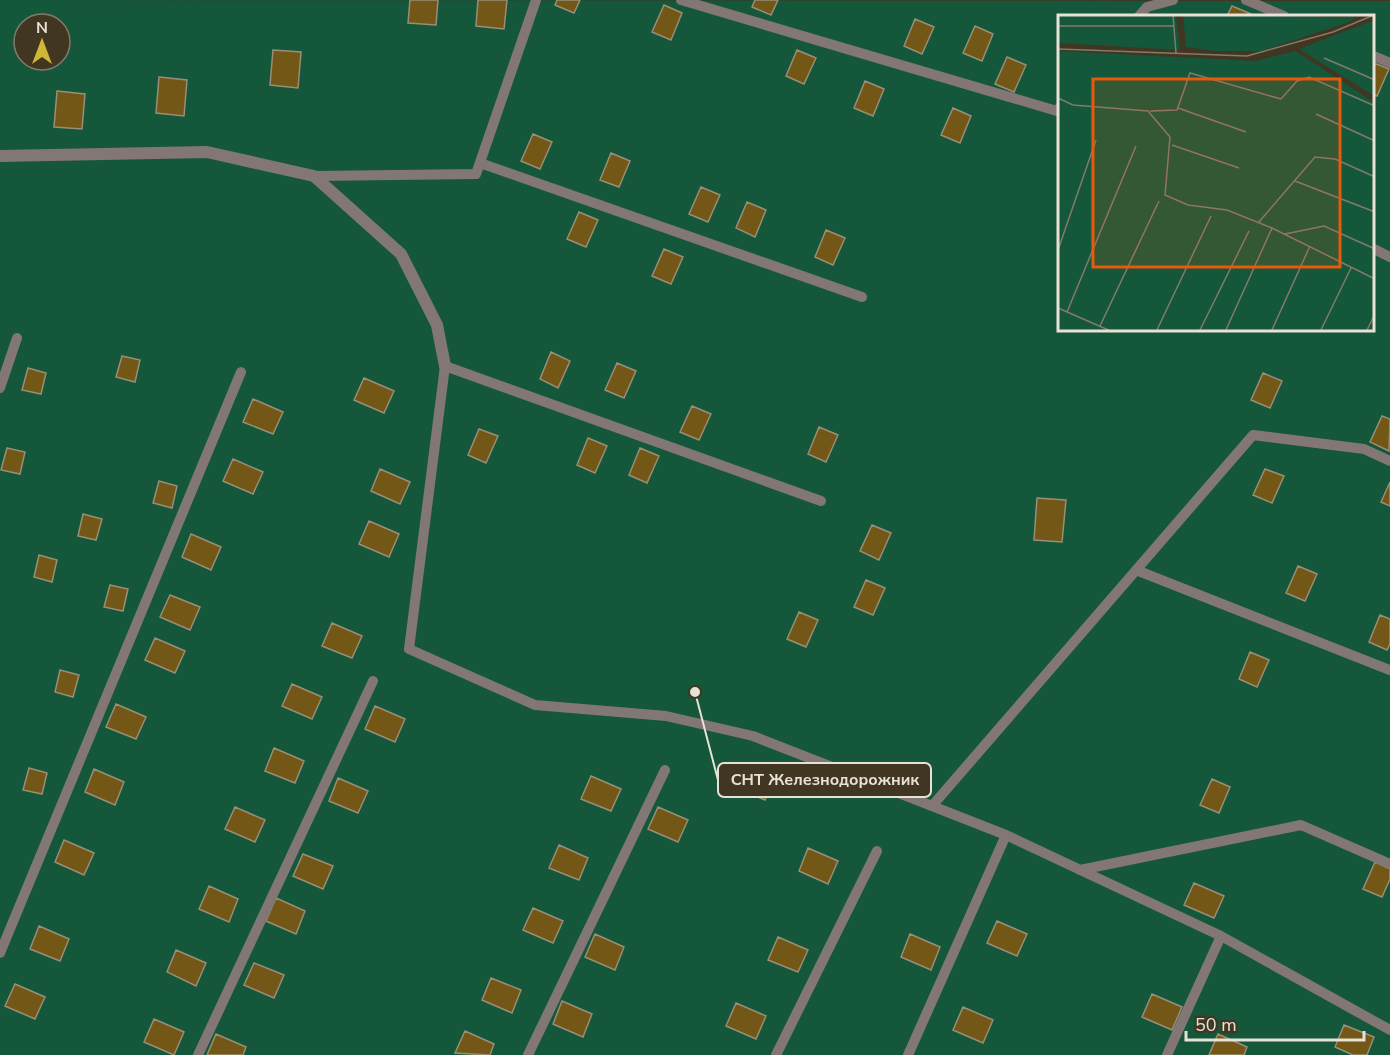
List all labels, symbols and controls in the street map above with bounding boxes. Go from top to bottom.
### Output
north arrow [12,12,72,72]
inset map [1058,15,1375,332]
text: N [36,17,48,39]
callout: СНТ Железнодорожник [718,763,931,797]
text: СНТ Железнодорожник [731,769,920,791]
scale bar [1186,1004,1364,1042]
text: 50 m [1195,1013,1237,1037]

